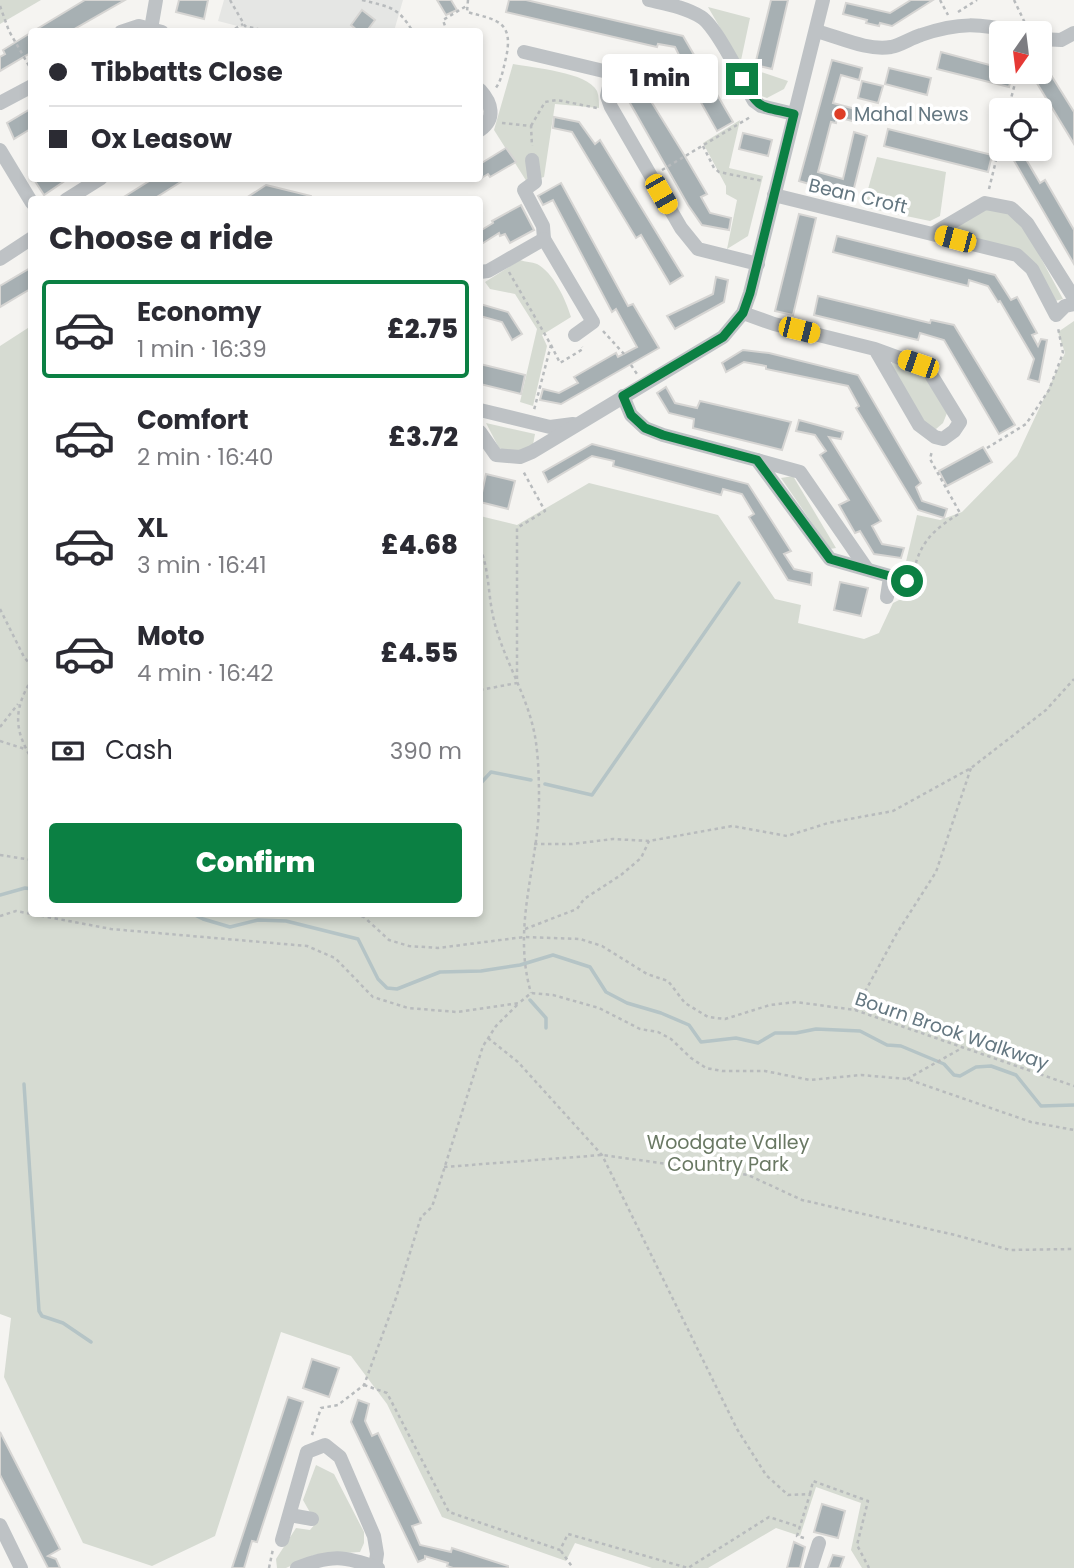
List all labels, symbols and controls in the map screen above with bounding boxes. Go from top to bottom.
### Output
north arrow [989,21,1052,84]
map controls [989,21,1052,161]
text: Tibbatts Close [91,54,283,90]
callout: 1 min [602,55,718,104]
text: 1 min [630,62,690,94]
route end [726,63,758,95]
button: locate [989,98,1052,161]
place label: Mahal News [854,101,969,128]
marker: Mahal News [832,106,848,122]
text: Ox Leasow [91,121,232,157]
car [642,171,681,217]
street label: Bean Croft [806,172,910,220]
text: Choose a ride [49,215,273,260]
car [932,223,979,255]
text: Economy [137,294,261,330]
icon: car [53,298,116,361]
text: £2.75 [387,311,458,347]
car [777,315,822,345]
text: 1 min · 16:39 [137,333,267,365]
car [895,347,942,381]
text: Comfort [137,402,249,438]
icon: car [53,406,116,469]
text: £3.72 [388,419,458,455]
text: 2 min · 16:40 [137,441,273,473]
text: XL [137,510,168,546]
icon: car [53,514,116,577]
text: £4.68 [381,527,458,563]
text: 3 min · 16:41 [137,549,267,581]
route start [891,565,923,597]
text: Moto [137,618,205,654]
icon: car [53,622,116,685]
text: £4.55 [381,635,458,671]
text: 4 min · 16:42 [137,657,273,689]
icon: cash [49,732,87,770]
text: Cash [105,732,173,768]
text: 390 m [390,735,462,767]
button: Confirm [49,823,462,903]
street label: Bourn Brook Walkway [852,985,1053,1077]
park label: Woodgate Valley Country Park [647,1129,810,1178]

